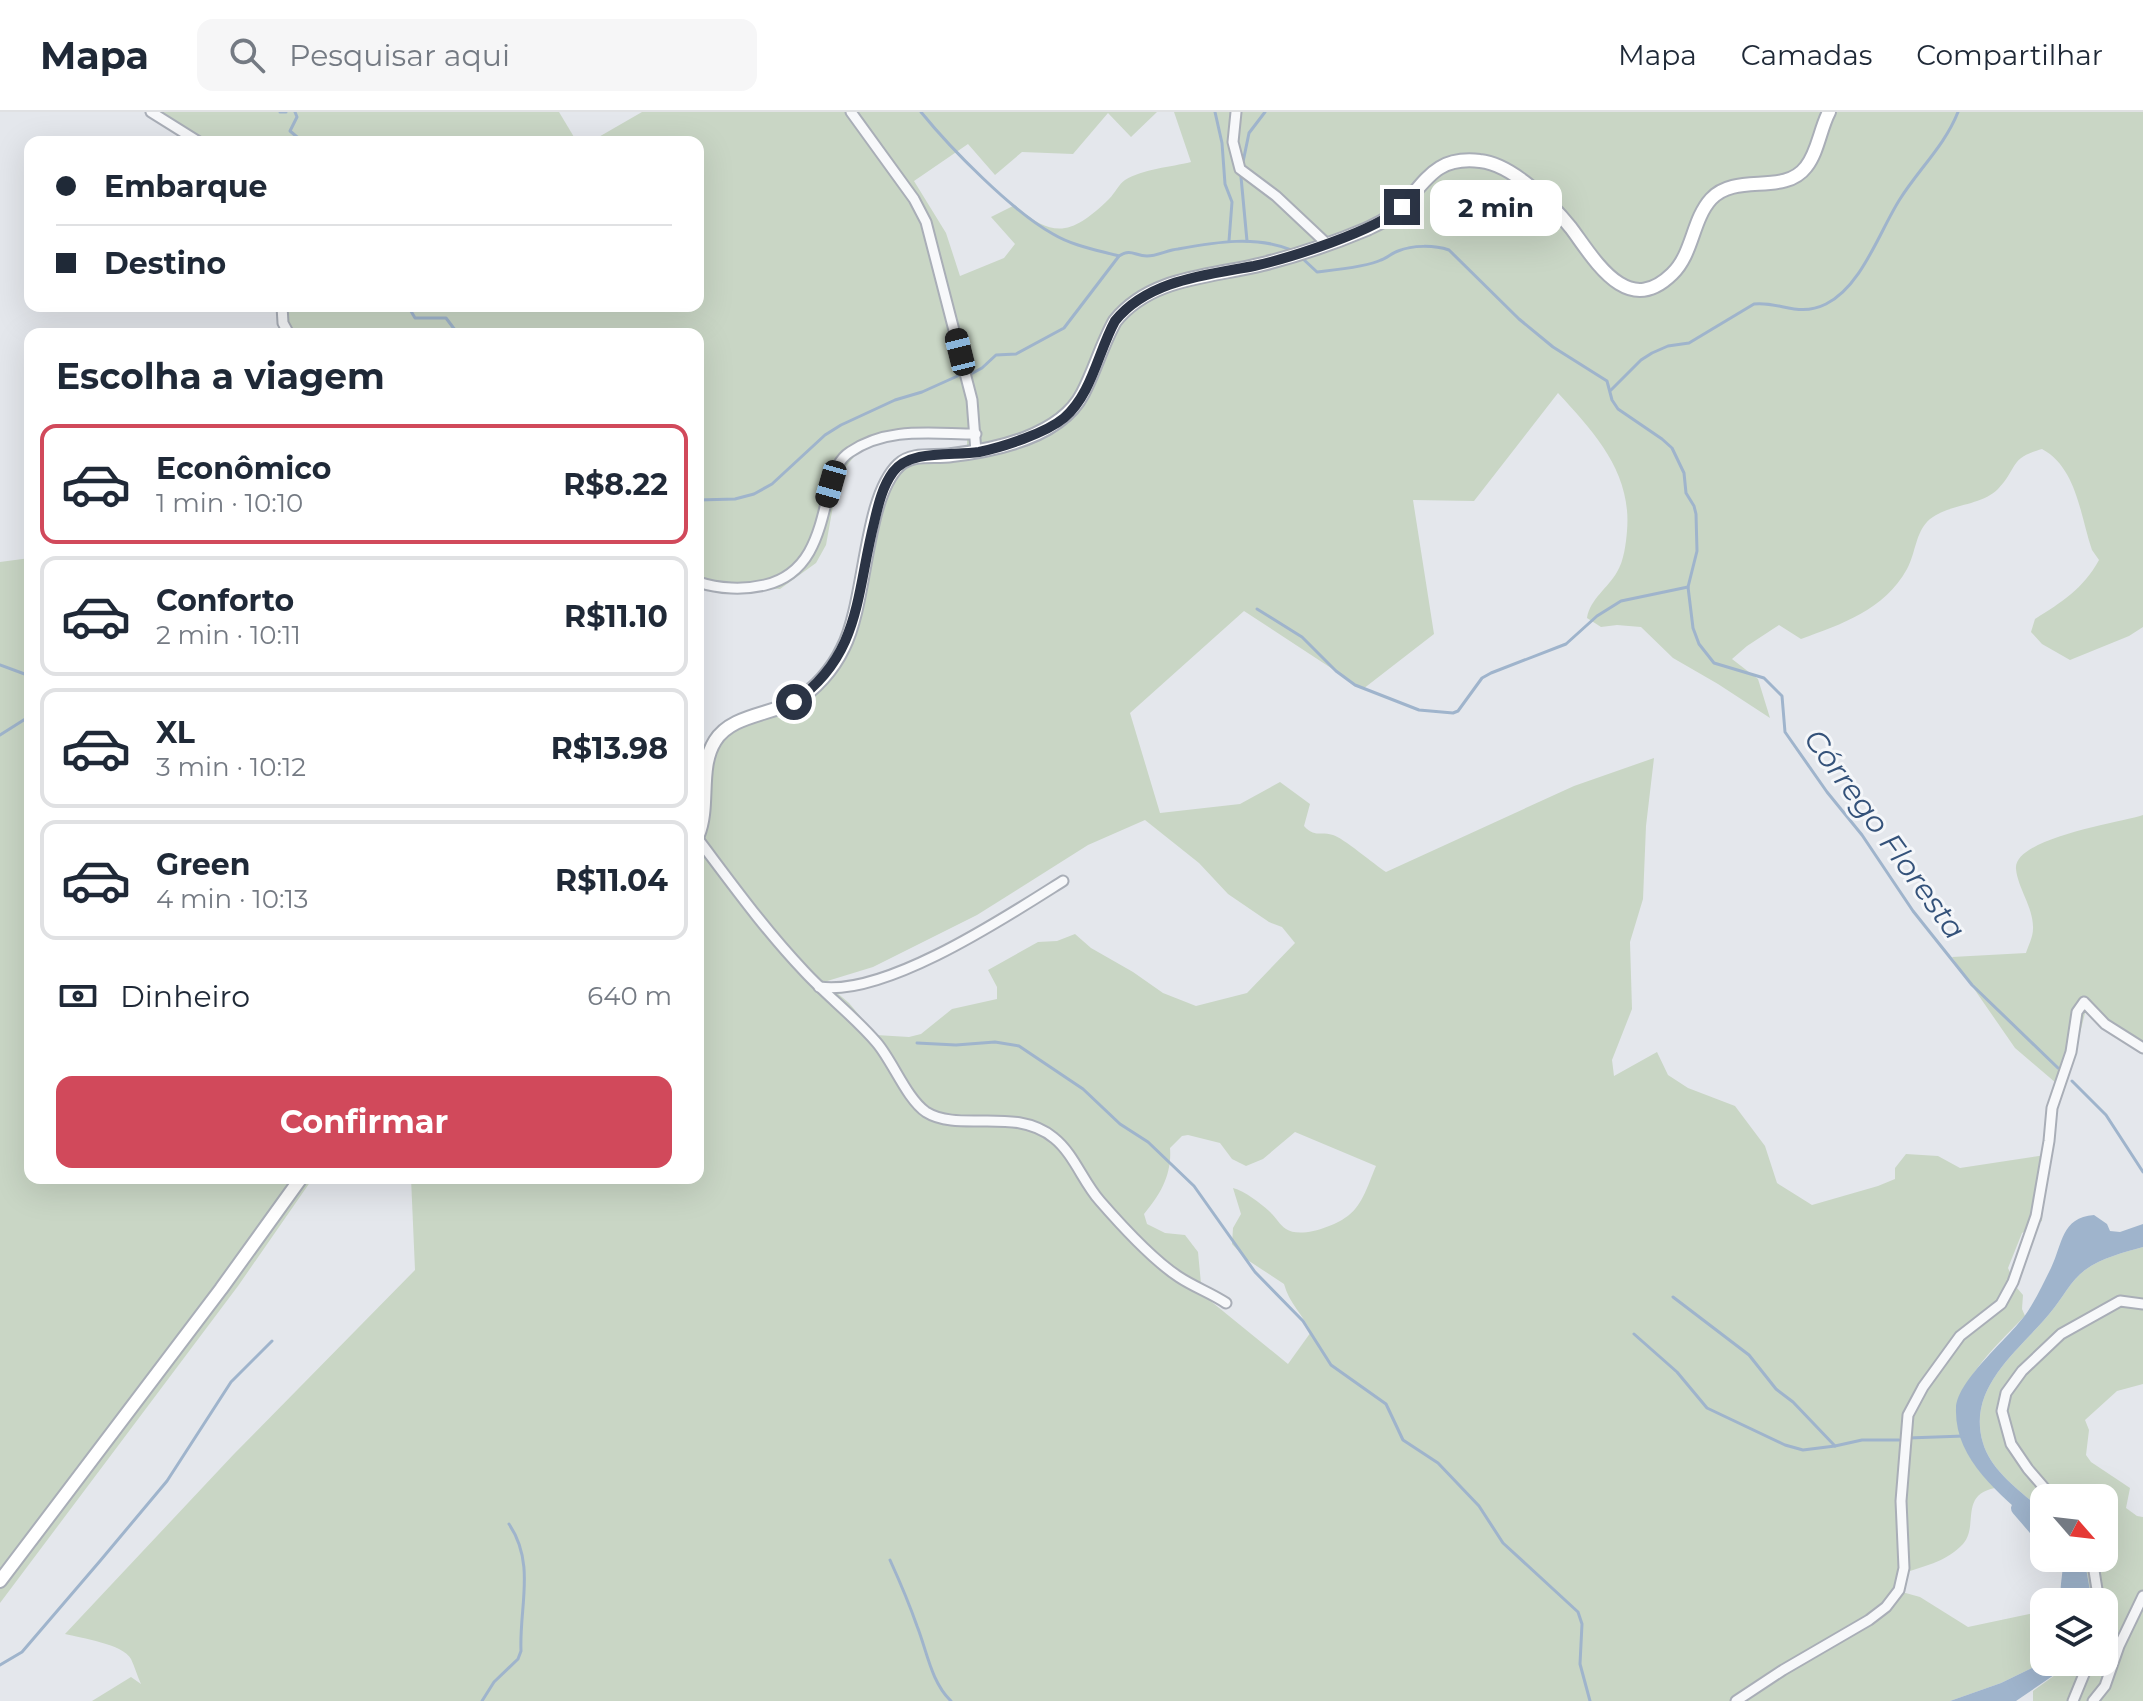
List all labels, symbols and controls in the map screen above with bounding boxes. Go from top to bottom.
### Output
search box [197,19,757,91]
text: Mapa [40,32,149,79]
icon: search [225,33,269,77]
text: Pesquisar aqui [289,37,510,74]
text: Mapa [1618,38,1697,72]
text: Camadas [1741,38,1872,72]
text: Compartilhar [1916,38,2103,72]
text: Embarque [104,168,267,205]
callout: 2 min [1430,179,1562,235]
route end [1384,189,1420,225]
text: 2 min [1458,192,1534,224]
text: Destino [104,245,226,282]
car [943,326,977,378]
text: Escolha a viagem [56,354,385,398]
icon: car [60,448,132,520]
text: Econômico [156,450,331,487]
car [813,458,849,510]
text: R$8.22 [563,466,668,503]
text: 1 min · 10:10 [156,487,303,519]
icon: car [60,580,132,652]
text: Conforto [156,582,294,619]
text: R$11.10 [564,598,668,635]
text: 2 min · 10:11 [156,619,301,651]
route start [776,684,812,720]
icon: car [60,712,132,784]
text: XL [156,714,195,751]
water label: Córrego Floresta [1796,722,1974,946]
text: R$13.98 [551,730,668,767]
text: 3 min · 10:12 [156,751,306,783]
icon: car [60,844,132,916]
text: Green [156,846,250,883]
text: R$11.04 [555,862,668,899]
text: 4 min · 10:13 [156,883,309,915]
icon: cash [56,974,100,1018]
text: Dinheiro [120,978,250,1015]
text: 640 m [587,980,672,1012]
button: Confirmar [56,1076,672,1168]
north arrow [2030,1484,2118,1572]
map controls [2030,1484,2118,1676]
button: layers [2030,1588,2118,1676]

